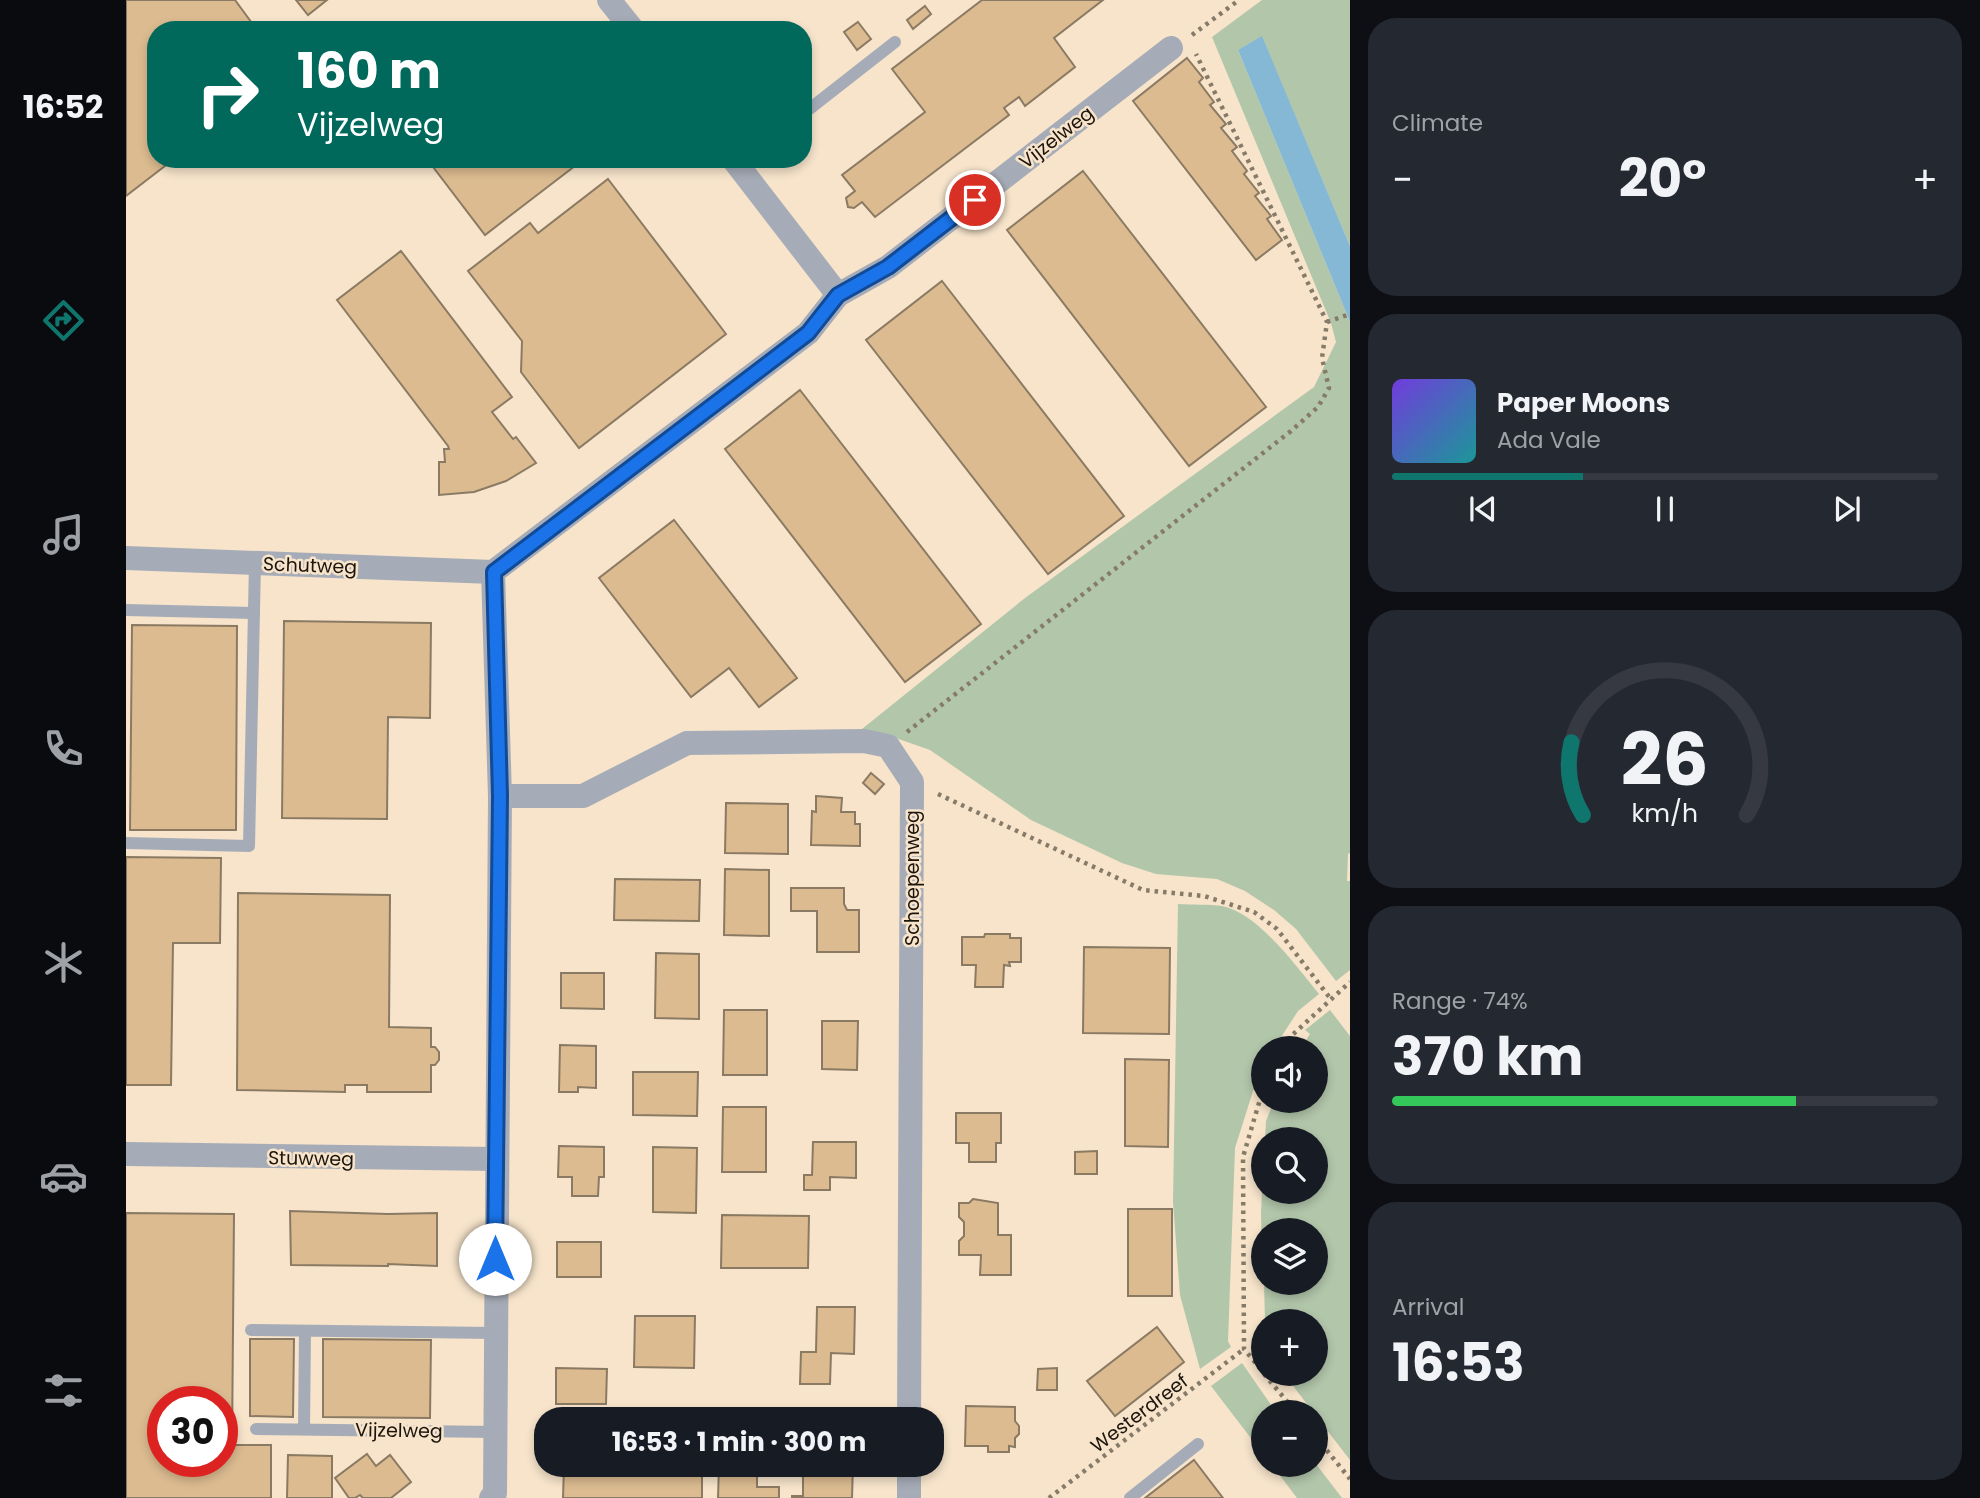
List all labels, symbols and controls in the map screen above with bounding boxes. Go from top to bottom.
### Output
text: 160 m [297,37,441,105]
icon: right [182,49,273,140]
text: 16:52 [23,84,103,129]
street label: Vijzelweg [1014,100,1099,175]
text: Vijzelweg [297,102,444,147]
text: Climate [1392,107,1483,139]
text: 20° [1619,142,1706,215]
text: − [1392,153,1413,206]
text: + [1912,153,1938,206]
pin [945,170,1005,230]
icon: arrive [956,181,994,219]
icon: directions [39,296,88,345]
text: Paper Moons [1497,385,1670,421]
text: Ada Vale [1497,424,1601,456]
icon: previous [1464,490,1502,528]
icon: pause [1646,490,1684,528]
icon: next [1828,490,1866,528]
icon: music [39,510,88,559]
street label: Schutweg [262,550,357,581]
text: 26 [1621,709,1709,810]
icon: phone [39,724,88,773]
text: km/h [1632,796,1698,831]
street label: Schoepenweg [899,810,926,946]
icon: climate [39,938,88,987]
text: Range · 74% [1392,985,1528,1017]
text: 370 km [1392,1020,1583,1093]
map controls [1251,1036,1328,1477]
button: sound [1251,1036,1328,1113]
button: search [1251,1127,1328,1204]
street label: Stuwweg [268,1144,354,1173]
icon: car [39,1152,88,1201]
button: layers [1251,1218,1328,1295]
position arrow [458,1222,532,1296]
text: Arrival [1392,1291,1464,1323]
button: + [1251,1309,1328,1386]
text: 16:53 [1392,1326,1525,1399]
icon: filters [39,1366,88,1415]
street label: Westerdreef [1085,1368,1194,1459]
speed limit sign: 30 [147,1386,238,1477]
button: − [1251,1400,1328,1477]
street label: Vijzelweg [355,1416,443,1445]
text: 16:53 · 1 min · 300 m [612,1424,866,1460]

